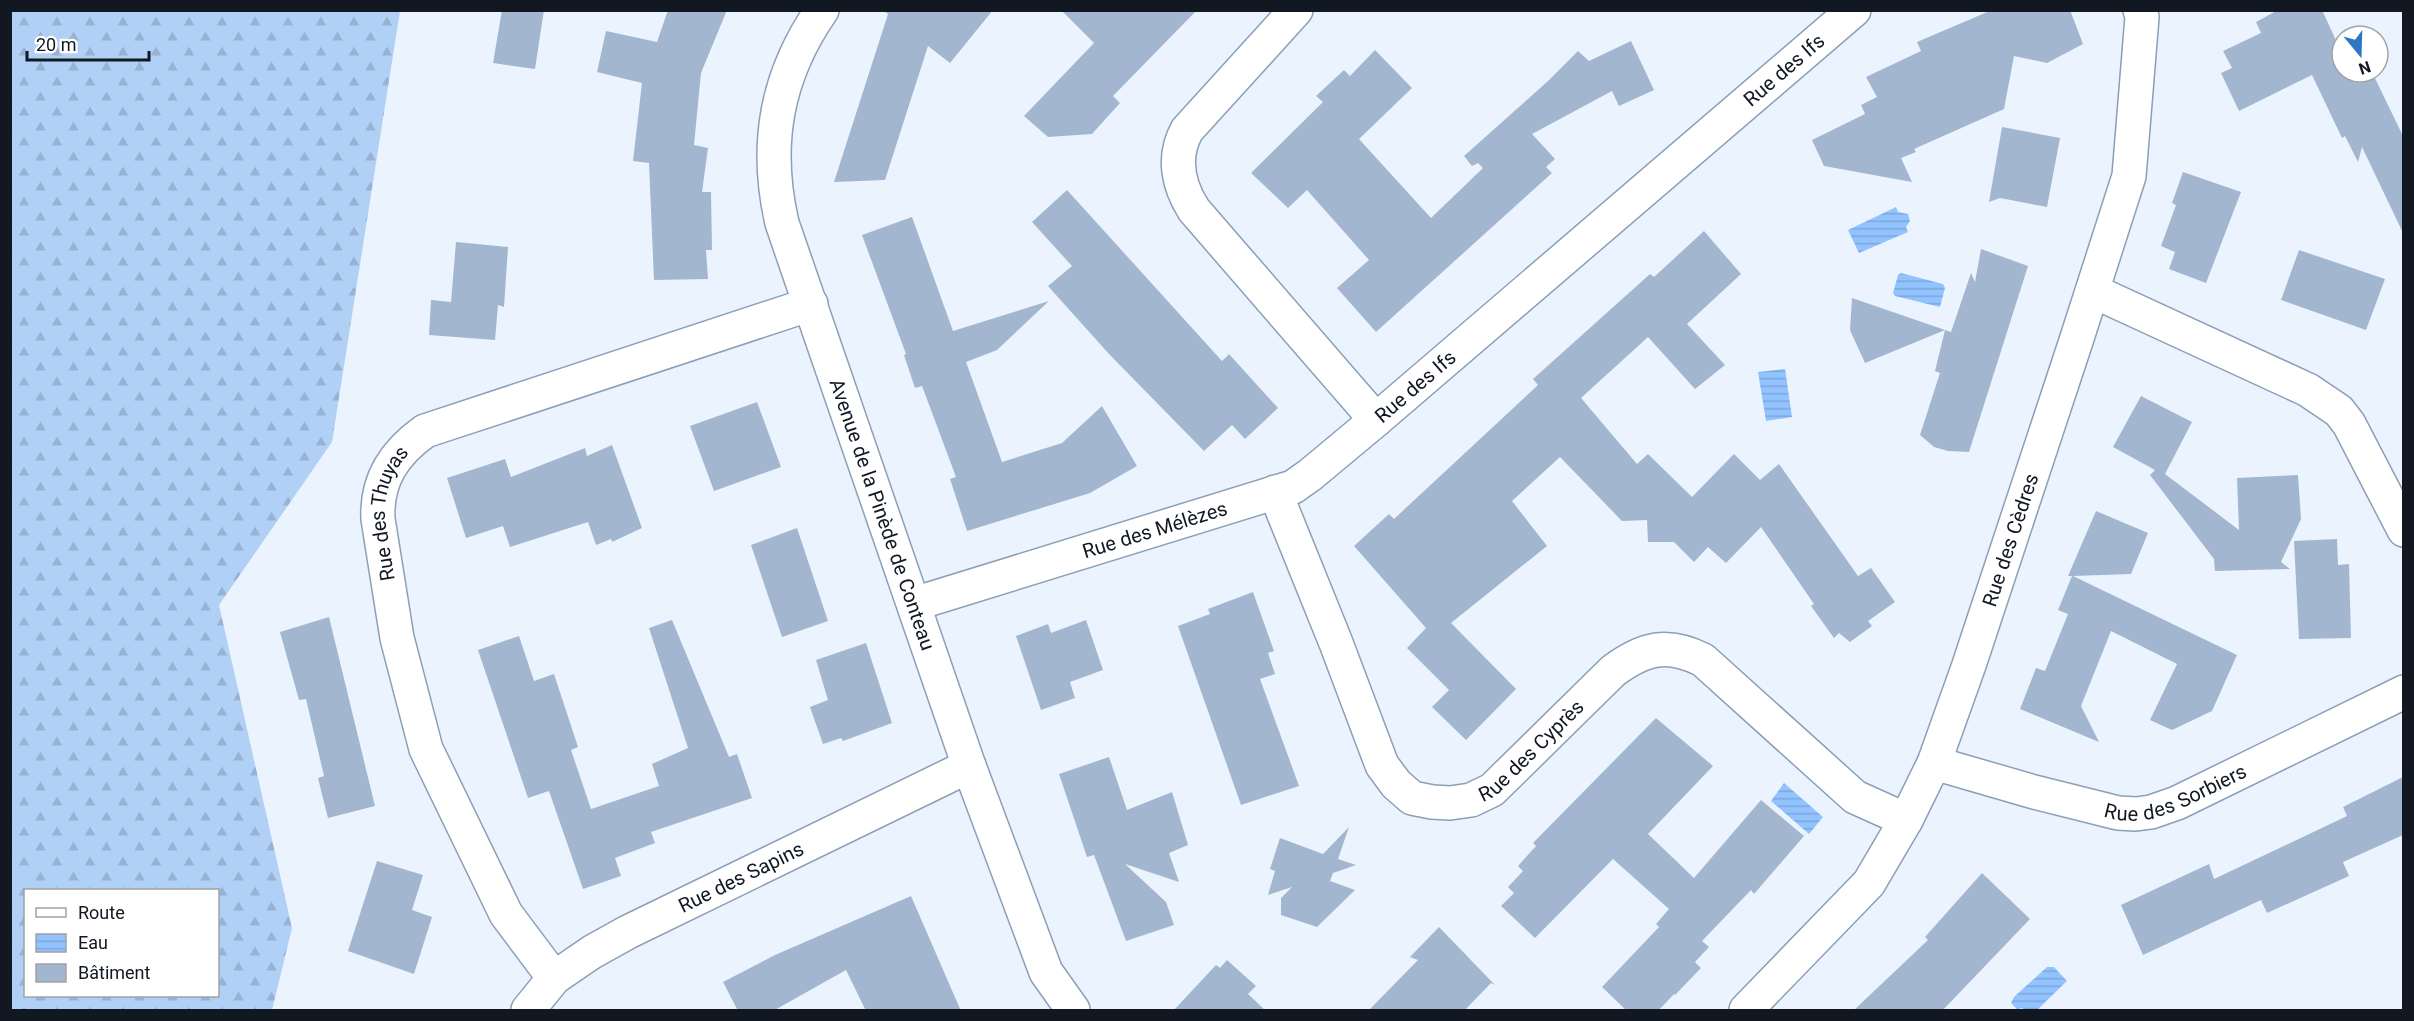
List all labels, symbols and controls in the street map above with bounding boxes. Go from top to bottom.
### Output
scale bar [27,24,148,62]
north arrow [2330,24,2390,84]
street label: Rue des Ifs [1739,29,1829,111]
text: 20 m [36,34,76,55]
text: N [2356,57,2373,79]
street label: Rue des Ifs [1370,345,1461,428]
street label: Avenue de la Pinède de Conteau [825,376,940,653]
street label: Rue des Thuyas [366,441,413,583]
street label: Rue des Cèdres [1977,471,2043,610]
street label: Rue des Mélèzes [1079,496,1230,563]
street label: Rue des Cyprès [1474,695,1589,807]
street label: Rue des Sorbiers [2102,759,2250,826]
street label: Rue des Sapins [674,836,807,918]
legend [24,889,219,997]
text: Route [78,902,125,923]
text: Eau [78,932,108,953]
text: Bâtiment [78,962,151,983]

